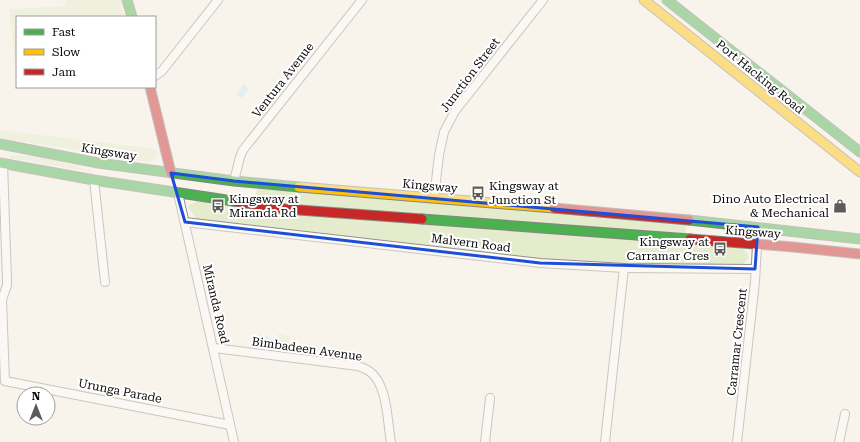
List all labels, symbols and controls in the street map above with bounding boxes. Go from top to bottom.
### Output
legend [16,16,156,88]
text: Fast [52,25,76,39]
street label: Junction Street [438,35,503,115]
street label: Port Hacking Road [713,37,807,117]
street label: Ventura Avenue [249,39,317,120]
text: Slow [52,45,80,59]
text: Jam [52,65,76,79]
street label: Kingsway [80,141,139,163]
street label: Kingsway [402,177,459,195]
place label: Kingsway at Junction St [489,179,559,207]
bus stop icon: Kingsway at Junction St [470,185,486,201]
place label: Kingsway at Miranda Rd [229,192,299,220]
place label: Dino Auto Electrical & Mechanical [712,192,829,220]
bus stop icon: Kingsway at Miranda Rd [210,198,226,214]
shop icon: Dino Auto Electrical & Mechanical [832,198,848,214]
street label: Kingsway [725,223,782,241]
street label: Malvern Road [430,231,512,255]
place label: Kingsway at Carramar Cres [626,235,710,263]
bus stop icon: Kingsway at Carramar Cres [712,241,728,257]
street label: Miranda Road [200,263,232,345]
street label: Carramar Crescent [724,287,750,396]
street label: Bimbadeen Avenue [251,334,364,364]
street label: Urunga Parade [77,376,164,406]
north arrow [16,386,56,426]
text: N [32,390,41,403]

